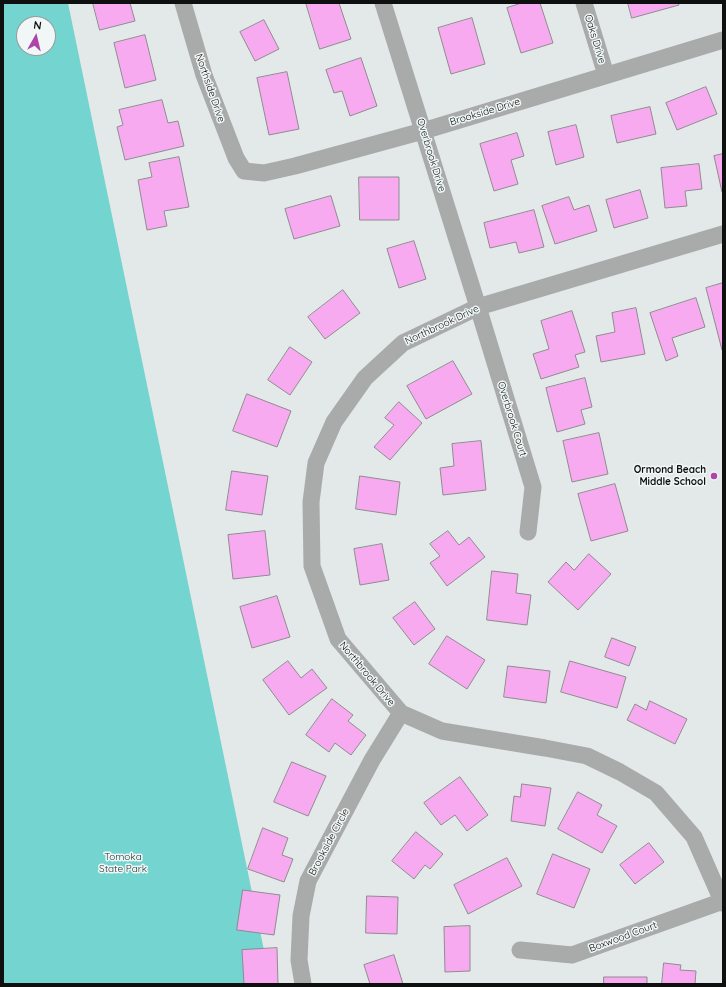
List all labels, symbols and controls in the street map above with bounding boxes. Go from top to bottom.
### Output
street label: Oaks Drive [582,13,608,65]
north arrow [16,16,56,56]
text: N [33,18,43,33]
street label: Northside Drive [193,52,227,124]
street label: Brookside Drive [448,96,522,128]
street label: Overbrook Drive [414,117,448,193]
street label: Northbrook Drive [403,303,481,347]
street label: Overbrook Court [495,380,529,458]
place label: Ormond Beach Middle School [634,464,706,488]
marker: Ormond Beach Middle School [709,471,719,481]
street label: Northbrook Drive [337,639,397,709]
street label: Brookside Circle [306,806,352,878]
park label: Tomoka State Park [99,851,147,874]
street label: Boxwood Court [588,919,658,955]

